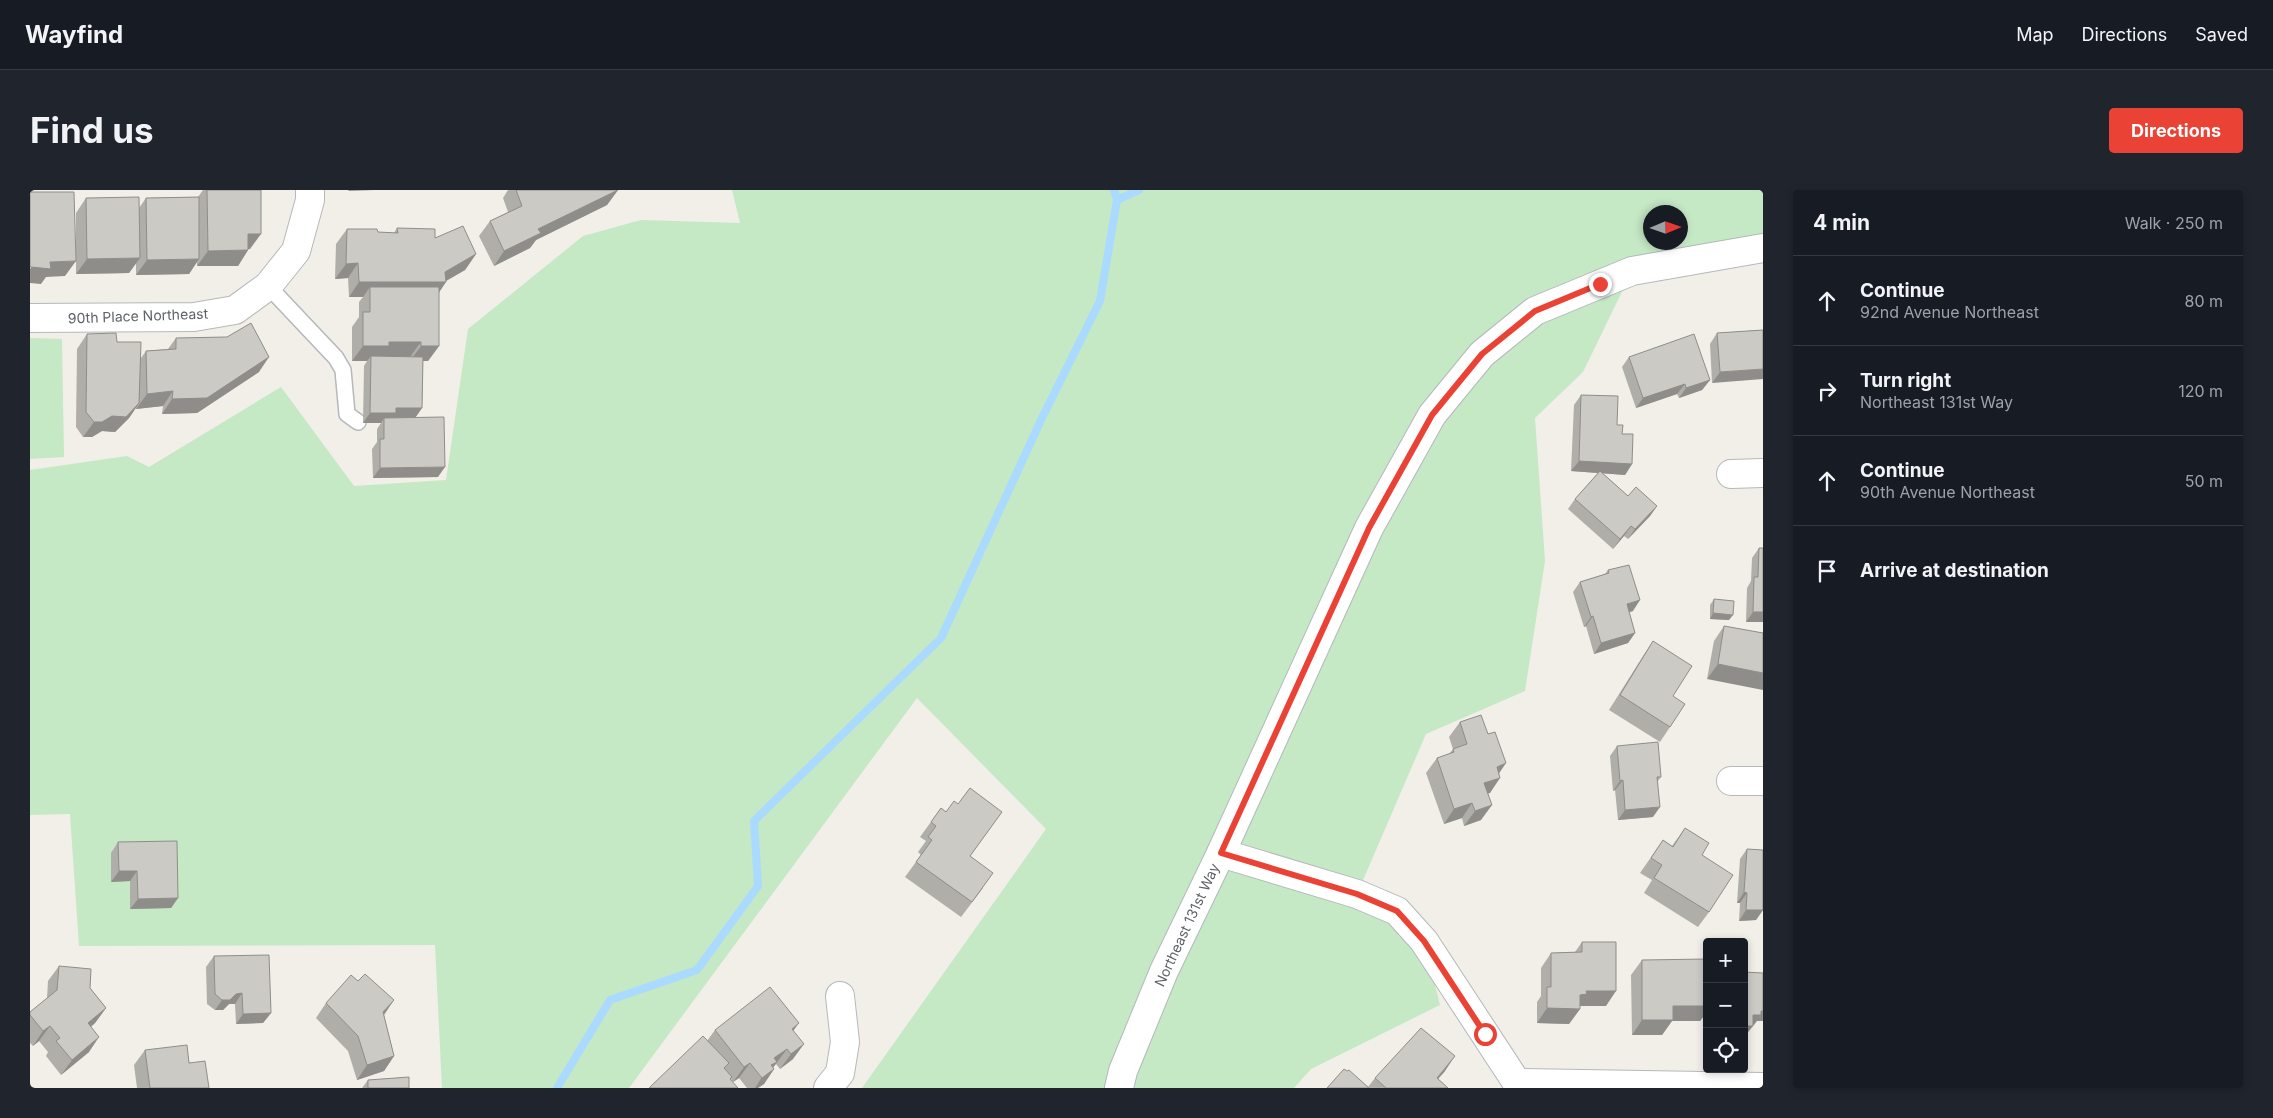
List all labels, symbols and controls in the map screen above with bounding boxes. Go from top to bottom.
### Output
text: Wayfind [25,20,123,49]
text: Map [2016,24,2054,45]
text: Directions [2082,24,2167,45]
text: Saved [2195,24,2248,45]
button: Directions [2109,108,2243,153]
text: Find us [30,109,154,151]
north arrow [1643,205,1688,250]
text: 4 min [1813,210,1870,235]
text: Walk · 250 m [2125,213,2223,233]
route end [1589,273,1612,296]
text: Continue [1860,279,1945,302]
icon: ahead [1813,287,1841,315]
text: 80 m [2184,291,2223,311]
text: 92nd Avenue Northeast [1860,302,2039,322]
street label: 90th Place Northeast [68,305,209,326]
text: Turn right [1860,369,1951,392]
icon: right [1813,377,1841,405]
text: 120 m [2178,381,2223,401]
text: Northeast 131st Way [1860,392,2013,412]
text: Continue [1860,459,1945,482]
icon: ahead [1813,467,1841,495]
text: 50 m [2185,471,2223,491]
text: 90th Avenue Northeast [1860,482,2035,502]
icon: arrive [1813,557,1841,585]
text: Arrive at destination [1860,559,2049,582]
street label: Northeast 131st Way [1151,860,1223,989]
map controls [1703,938,1748,1073]
button: + [1703,938,1748,983]
button: − [1703,983,1748,1028]
route start [1474,1023,1497,1046]
button: locate [1703,1028,1748,1073]

